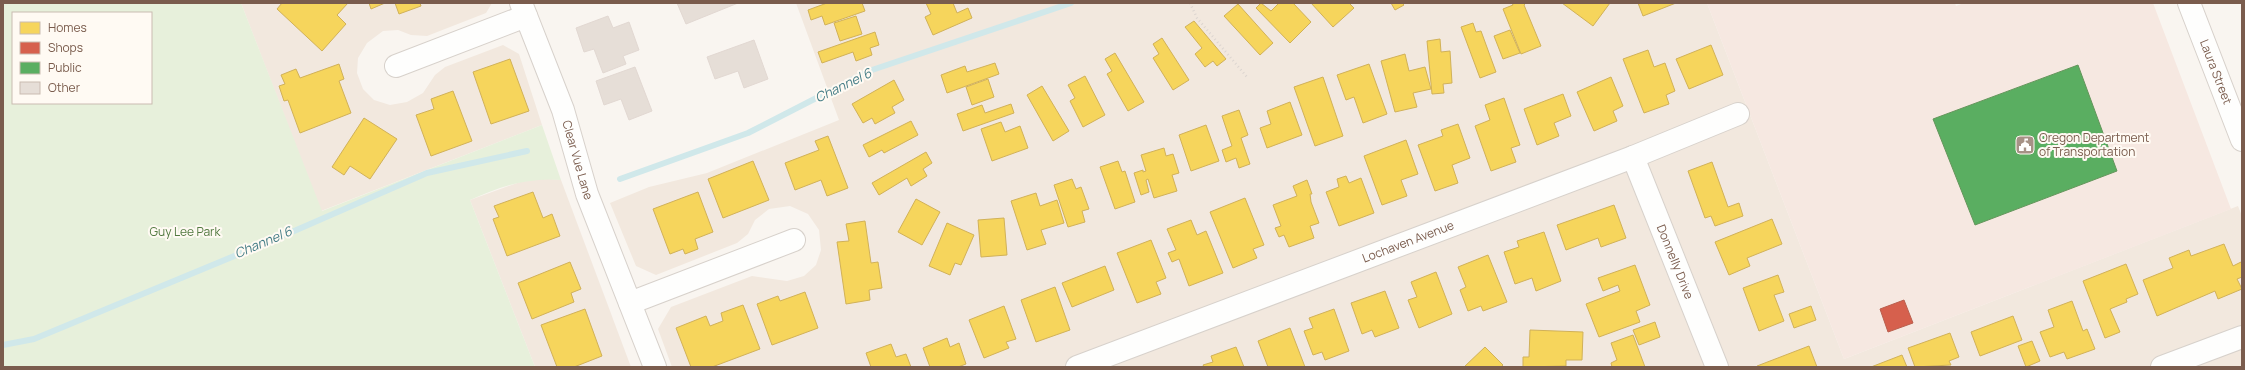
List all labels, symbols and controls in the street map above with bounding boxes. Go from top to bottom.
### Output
legend [12,12,152,104]
text: Homes [48,19,87,36]
street label: Laura Street [2196,37,2237,107]
text: Shops [48,39,83,56]
text: Public [48,59,82,76]
water label: Channel 6 [812,63,875,106]
text: Other [48,79,81,96]
street label: Clear Vue Lane [558,118,597,202]
place label: Oregon Department of Transportation [2039,129,2150,160]
public building icon: Oregon Department of Transportation [2014,134,2036,156]
street label: Lochaven Avenue [1360,216,1456,267]
water label: Channel 6 [231,221,295,262]
street label: Donnelly Drive [1653,222,1698,302]
park label: Guy Lee Park [150,223,221,240]

